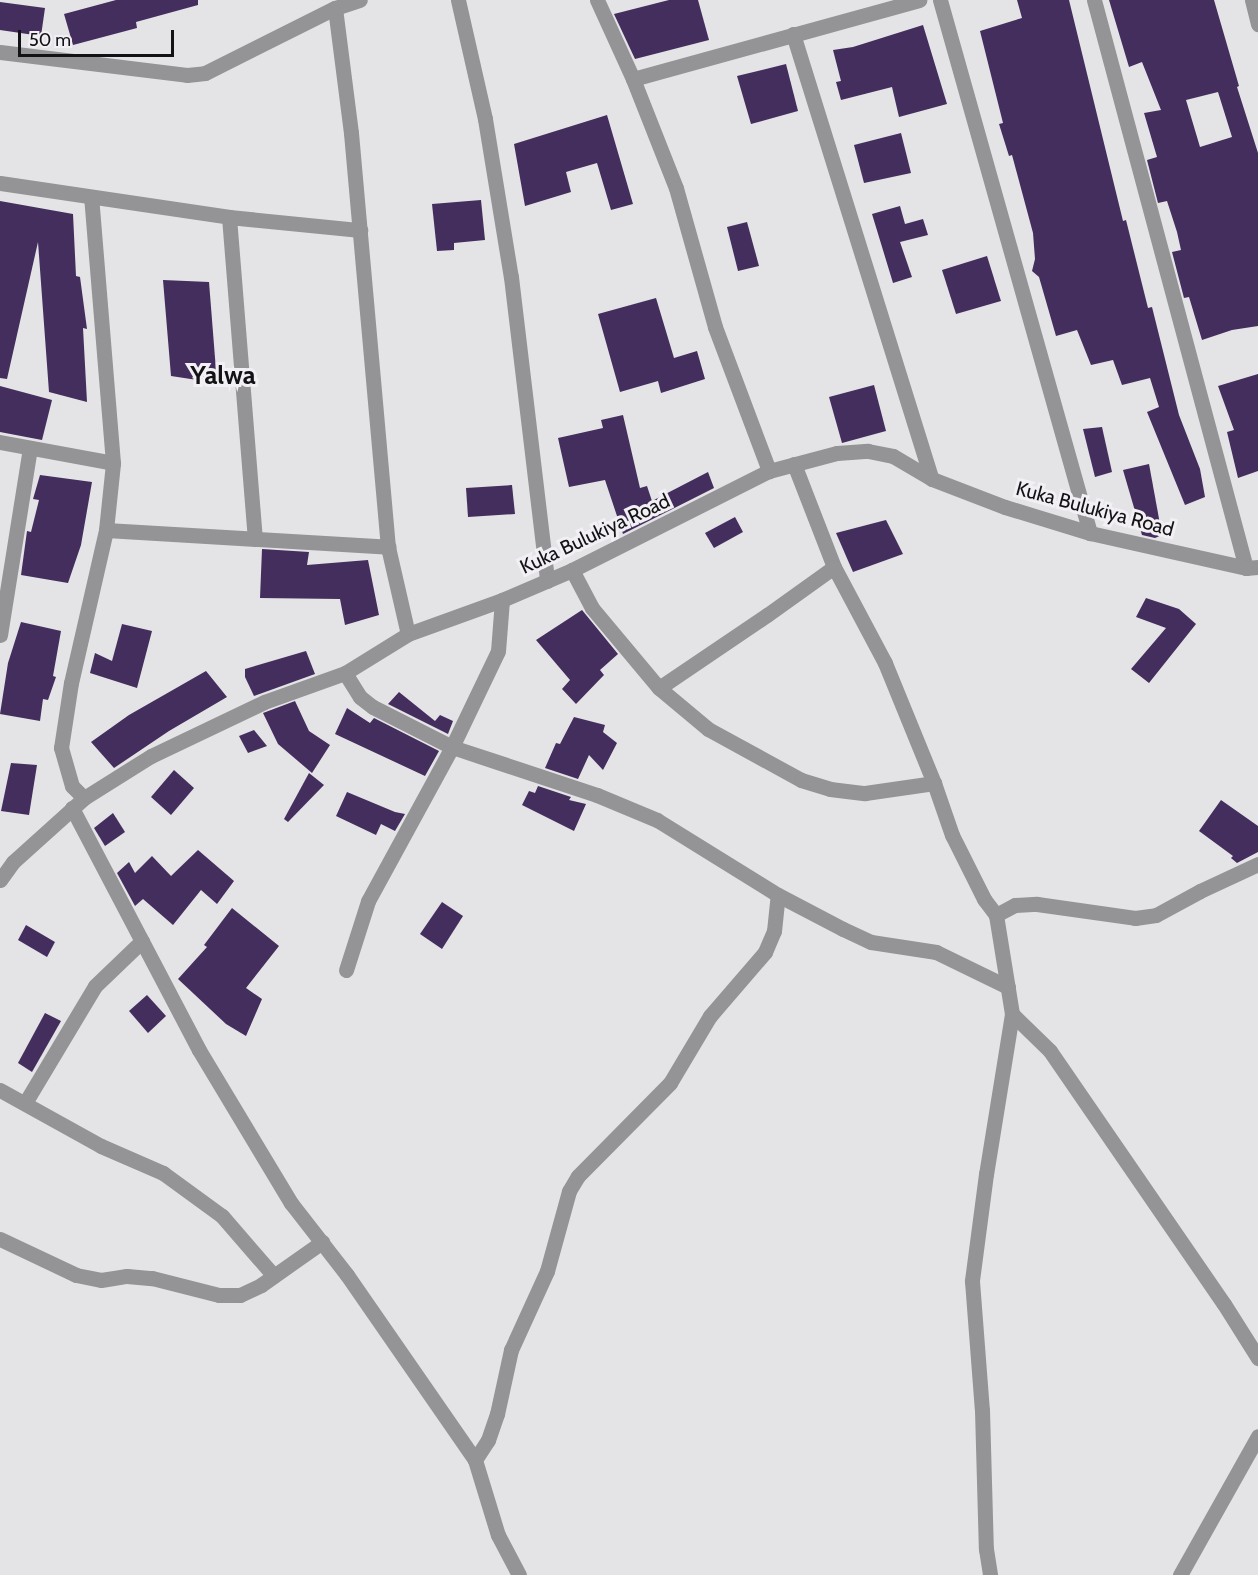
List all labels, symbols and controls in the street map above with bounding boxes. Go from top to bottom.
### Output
scale bar [21,18,177,56]
text: 50 m [29,29,71,51]
district label: Yalwa [190,360,256,392]
street label: Kuka Bulukiya Road [1013,476,1177,542]
street label: Kuka Bulukiya Road [516,489,674,579]

